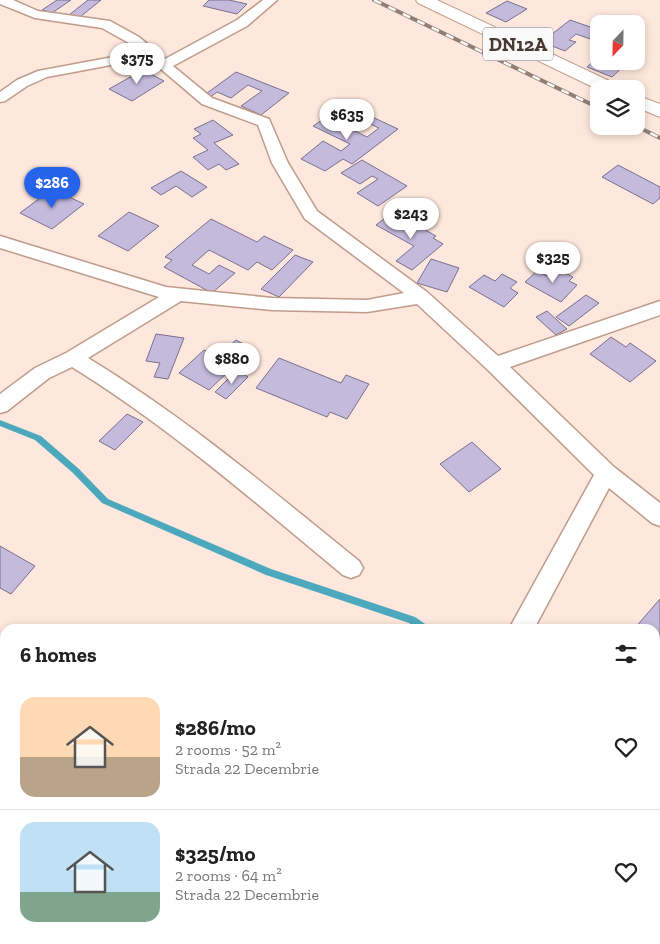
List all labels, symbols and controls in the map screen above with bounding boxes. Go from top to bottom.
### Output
north arrow [590,15,645,70]
map controls [590,15,645,135]
road number: DN12A [483,28,553,61]
pin: $375 [107,42,167,85]
text: $375 [121,49,153,68]
button: layers [590,80,645,135]
pin: $635 [317,98,377,141]
text: $635 [330,105,364,124]
pin: $286 [22,166,82,209]
text: $286 [35,173,69,192]
pin: $243 [381,198,441,240]
text: $243 [394,204,428,223]
pin: $325 [523,242,583,284]
text: $325 [536,248,570,267]
pin: $880 [202,342,262,385]
text: $880 [215,349,249,368]
icon: filters [612,640,640,668]
text: 6 homes [20,642,97,667]
text: $286/mo [175,715,256,740]
icon: home [60,717,120,777]
icon: heart [612,733,640,761]
text: 2 rooms · 52 m² [175,740,281,759]
text: Strada 22 Decembrie [175,759,319,778]
text: $325/mo [175,841,255,866]
icon: home [60,842,120,902]
icon: heart [612,858,640,886]
text: 2 rooms · 64 m² [175,866,282,885]
text: Strada 22 Decembrie [175,885,319,904]

